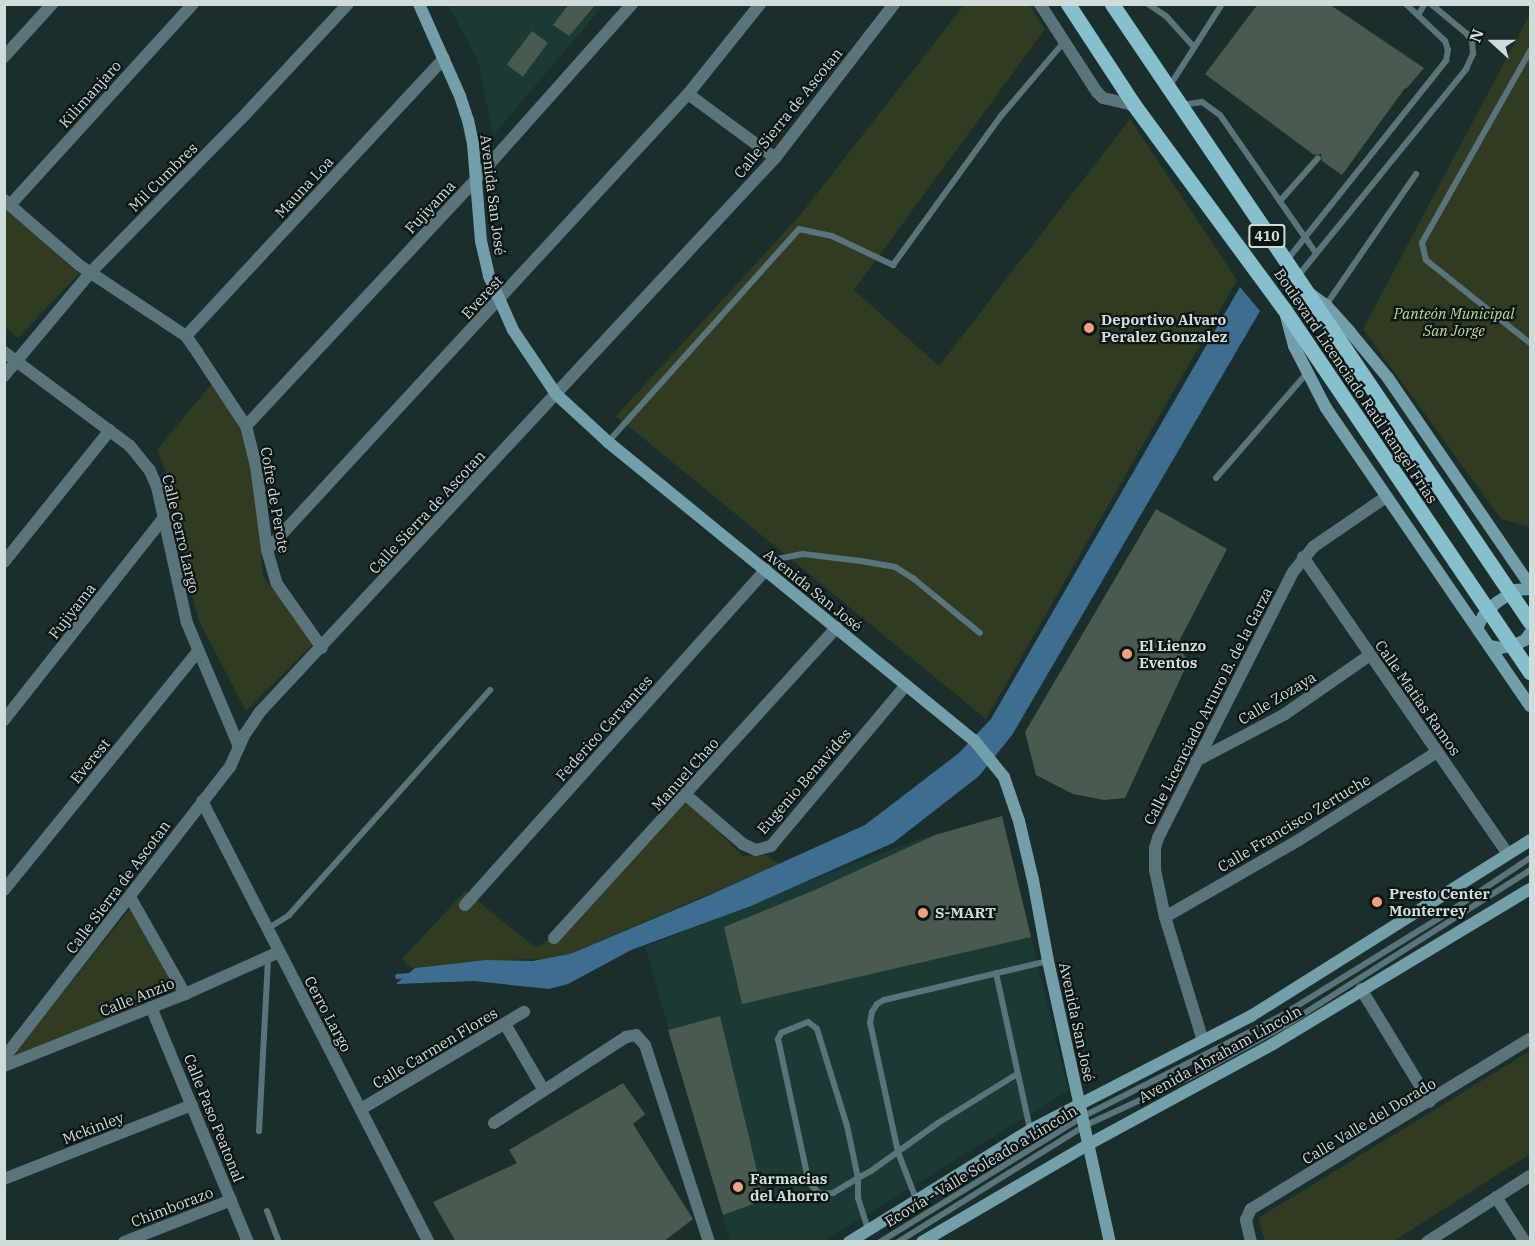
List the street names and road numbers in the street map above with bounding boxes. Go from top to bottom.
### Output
street label: Calle Sierra de Ascotan [730,44,846,182]
street label: Kilimanjaro [55,57,125,131]
street label: Avenida San José [477,134,509,256]
street label: Mil Cumbres [125,139,201,215]
street label: Mauna Loa [271,153,337,221]
street label: Fujiyama [401,177,459,237]
road number: 410 [1248,225,1286,247]
street label: Boulevard Licenciado Raúl Rangel Frías [1270,265,1442,507]
street label: Everest [457,272,507,322]
street label: Cofre de Perote [257,446,293,554]
street label: Calle Sierra de Ascotan [365,447,489,577]
street label: Calle Cerro Largo [159,473,203,595]
street label: Avenida San José [760,545,866,635]
street label: Fujiyama [45,579,99,643]
street label: Calle Licenciado Arturo B. de la Garza [1140,584,1276,828]
street label: Calle Matías Ramos [1371,637,1465,759]
street label: Calle Zozaya [1235,668,1319,728]
street label: Federico Cervantes [552,671,656,785]
street label: Eugenio Benavides [753,724,855,838]
street label: Manuel Chao [648,734,722,814]
street label: Everest [66,735,114,787]
street label: Calle Francisco Zertuche [1214,770,1374,876]
street label: Calle Sierra de Ascotan [62,817,174,957]
street label: Avenida San José [1056,961,1098,1083]
street label: Cerro Largo [301,973,355,1055]
street label: Calle Anzio [97,974,177,1020]
street label: Avenida Abraham Lincoln [1135,1002,1305,1106]
street label: Calle Carmen Flores [369,1004,501,1092]
street label: Calle Paso Peatonal [180,1051,248,1185]
street label: Calle Valle del Dorado [1299,1074,1439,1168]
street label: Ecovía - Valle Soleado a Lincoln [882,1101,1080,1231]
street label: Mckinley [60,1108,126,1148]
street label: Chimborazo [128,1183,216,1231]

